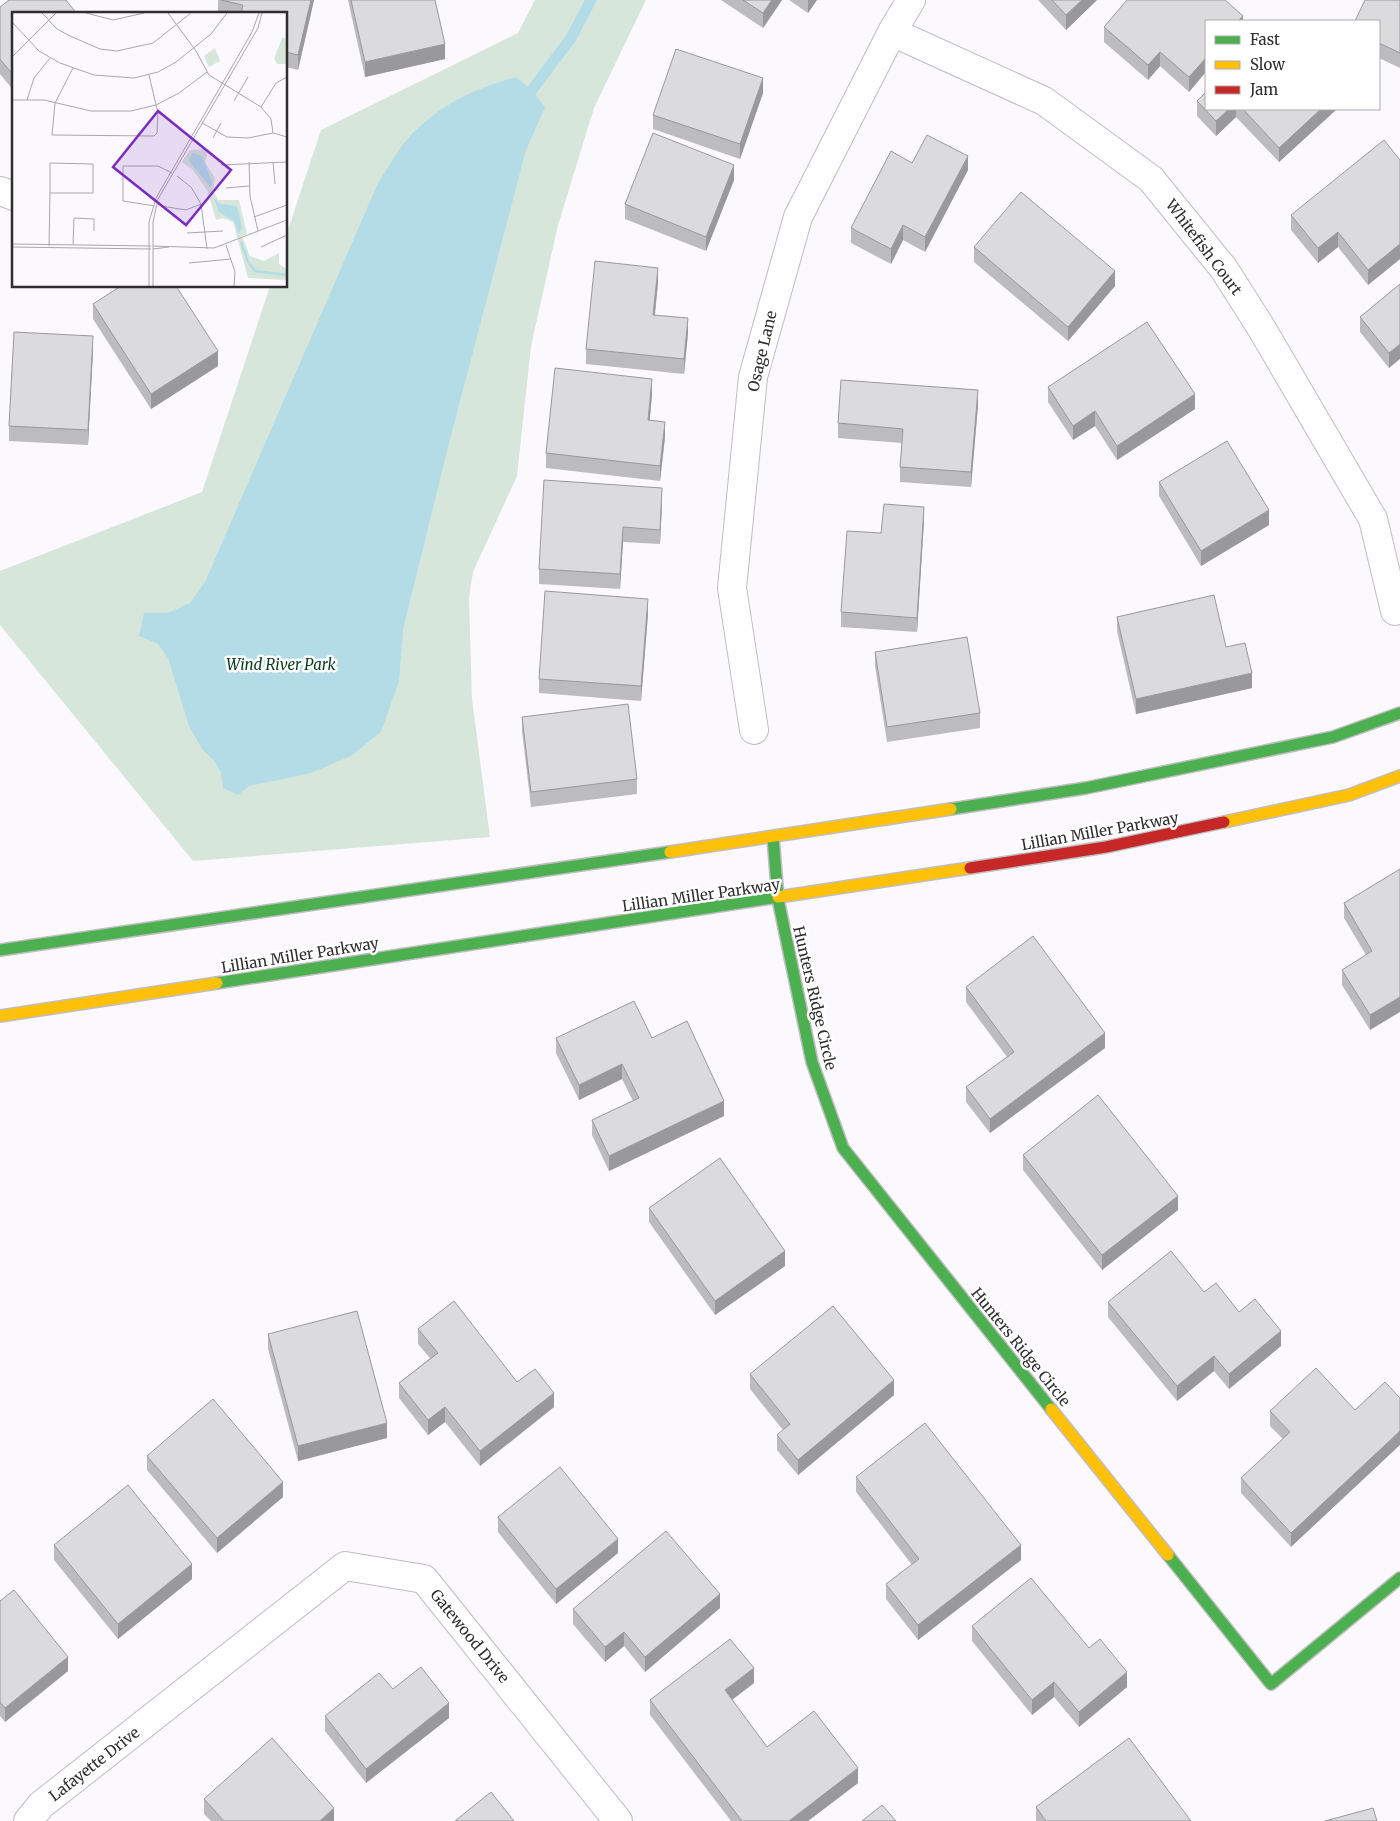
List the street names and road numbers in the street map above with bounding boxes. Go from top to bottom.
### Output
street label: Whitefish Court [1161,195,1246,299]
street label: Osage Lane [743,309,781,393]
street label: Lillian Miller Parkway [1020,808,1180,854]
street label: Lillian Miller Parkway [621,874,781,915]
street label: Hunters Ridge Circle [789,924,841,1072]
street label: Lillian Miller Parkway [220,933,380,977]
street label: Hunters Ridge Circle [967,1284,1075,1410]
street label: Gatewood Drive [427,1585,514,1687]
street label: Lafayette Drive [45,1723,143,1805]

